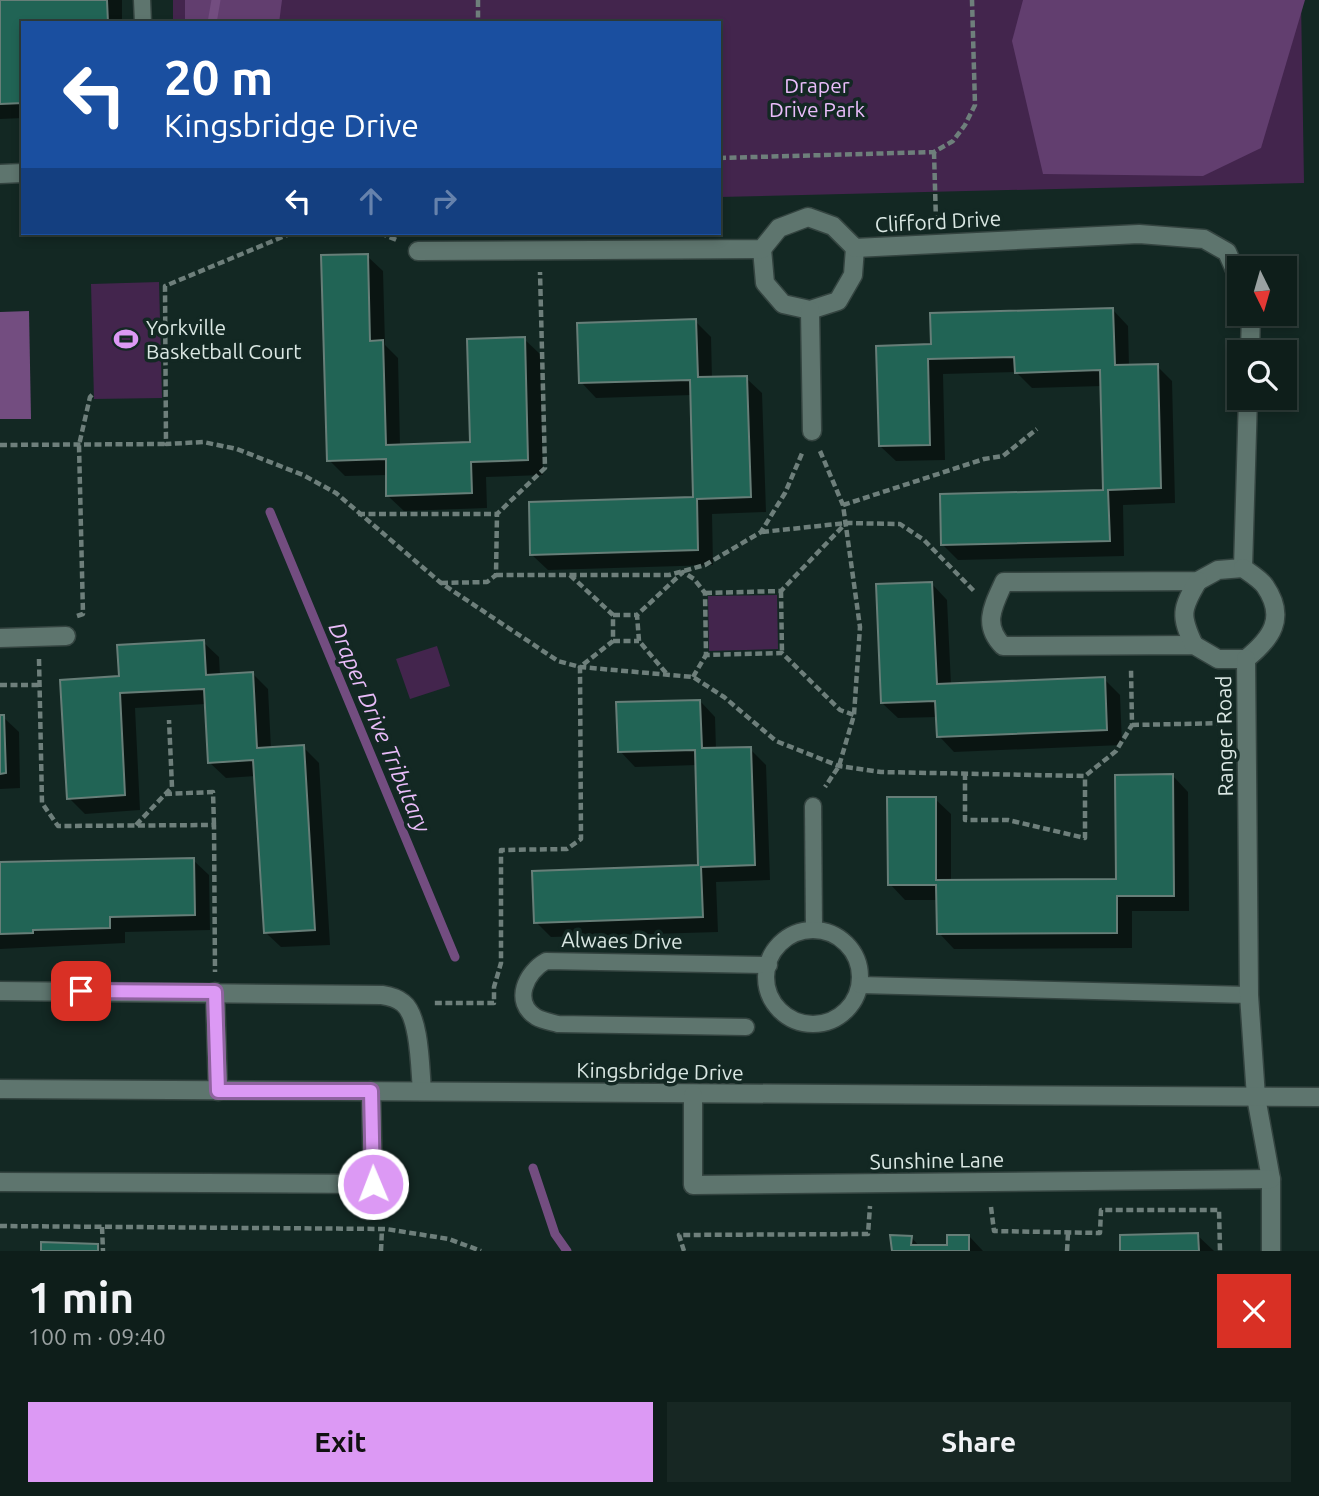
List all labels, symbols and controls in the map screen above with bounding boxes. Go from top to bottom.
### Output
icon: left [49,49,140,140]
text: 20 m [164,49,273,104]
park label: Draper Drive Park [769,73,865,121]
text: Kingsbridge Drive [164,107,419,143]
icon: left [279,182,317,220]
icon: ahead [352,182,390,220]
icon: right [425,182,463,220]
street label: Clifford Drive [874,206,1002,236]
north arrow [1227,256,1297,326]
map controls [1227,256,1297,410]
place label: Yorkville Basketball Court [146,315,302,363]
sports icon: Yorkville Basketball Court [112,325,140,353]
button: search [1227,340,1297,410]
water label: Draper Drive Tributary [324,618,436,837]
street label: Ranger Road [1211,675,1237,797]
street label: Alwaes Drive [561,927,683,953]
pin [51,961,111,1021]
icon: arrive [62,972,100,1010]
street label: Kingsbridge Drive [576,1058,744,1084]
position arrow [336,1147,410,1221]
street label: Sunshine Lane [869,1147,1005,1173]
text: 1 min [28,1274,134,1321]
button: close [1217,1274,1291,1348]
text: 100 m · 09:40 [28,1324,166,1349]
button: Exit [28,1402,653,1482]
button: Share [667,1402,1291,1482]

